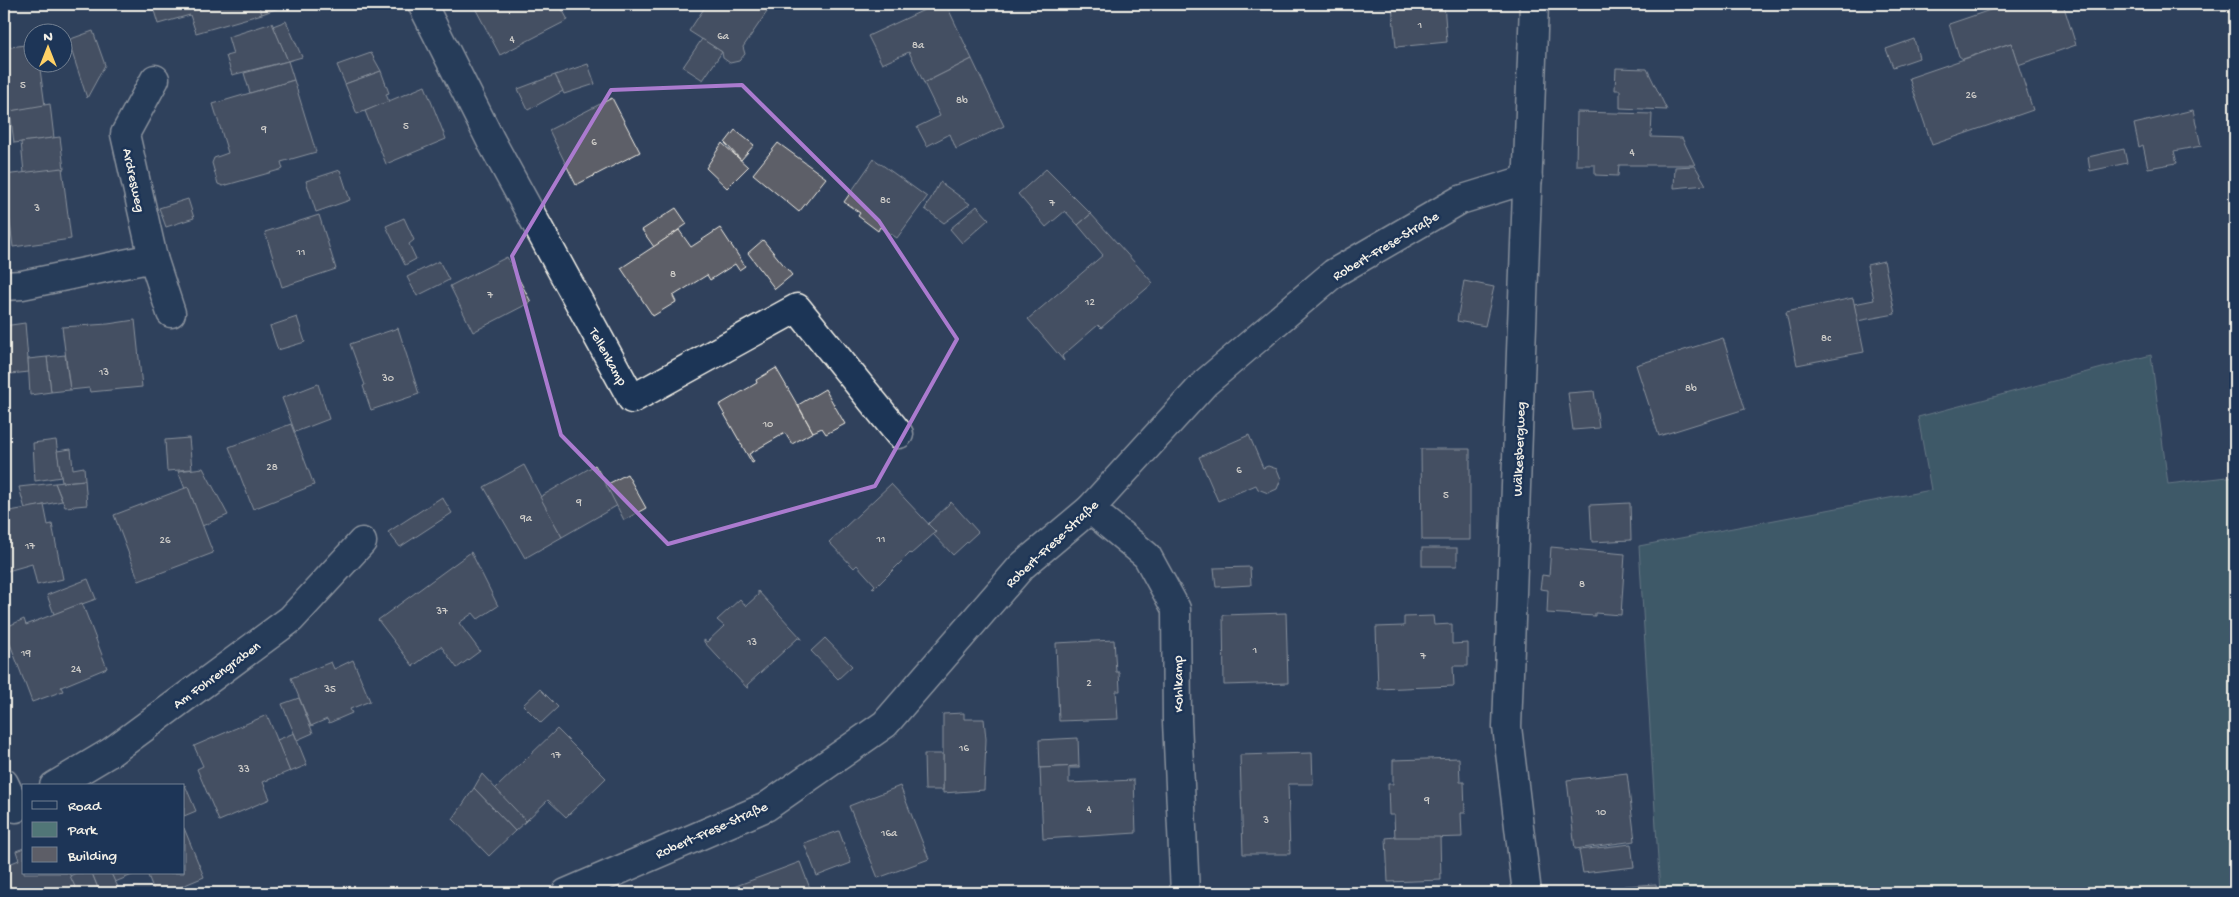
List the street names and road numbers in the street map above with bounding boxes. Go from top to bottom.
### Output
street label: Ardresweg [118,147,148,214]
street label: Robert-Frese-Straße [1330,208,1443,286]
street label: Tellenkamp [584,324,630,389]
street label: Wälkesbergweg [1510,401,1531,497]
street label: Robert-Frese-Straße [1003,497,1103,592]
street label: Am Fohrengraben [170,638,265,714]
street label: Kohlkamp [1171,655,1188,712]
street label: Robert-Frese-Straße [653,799,771,864]

